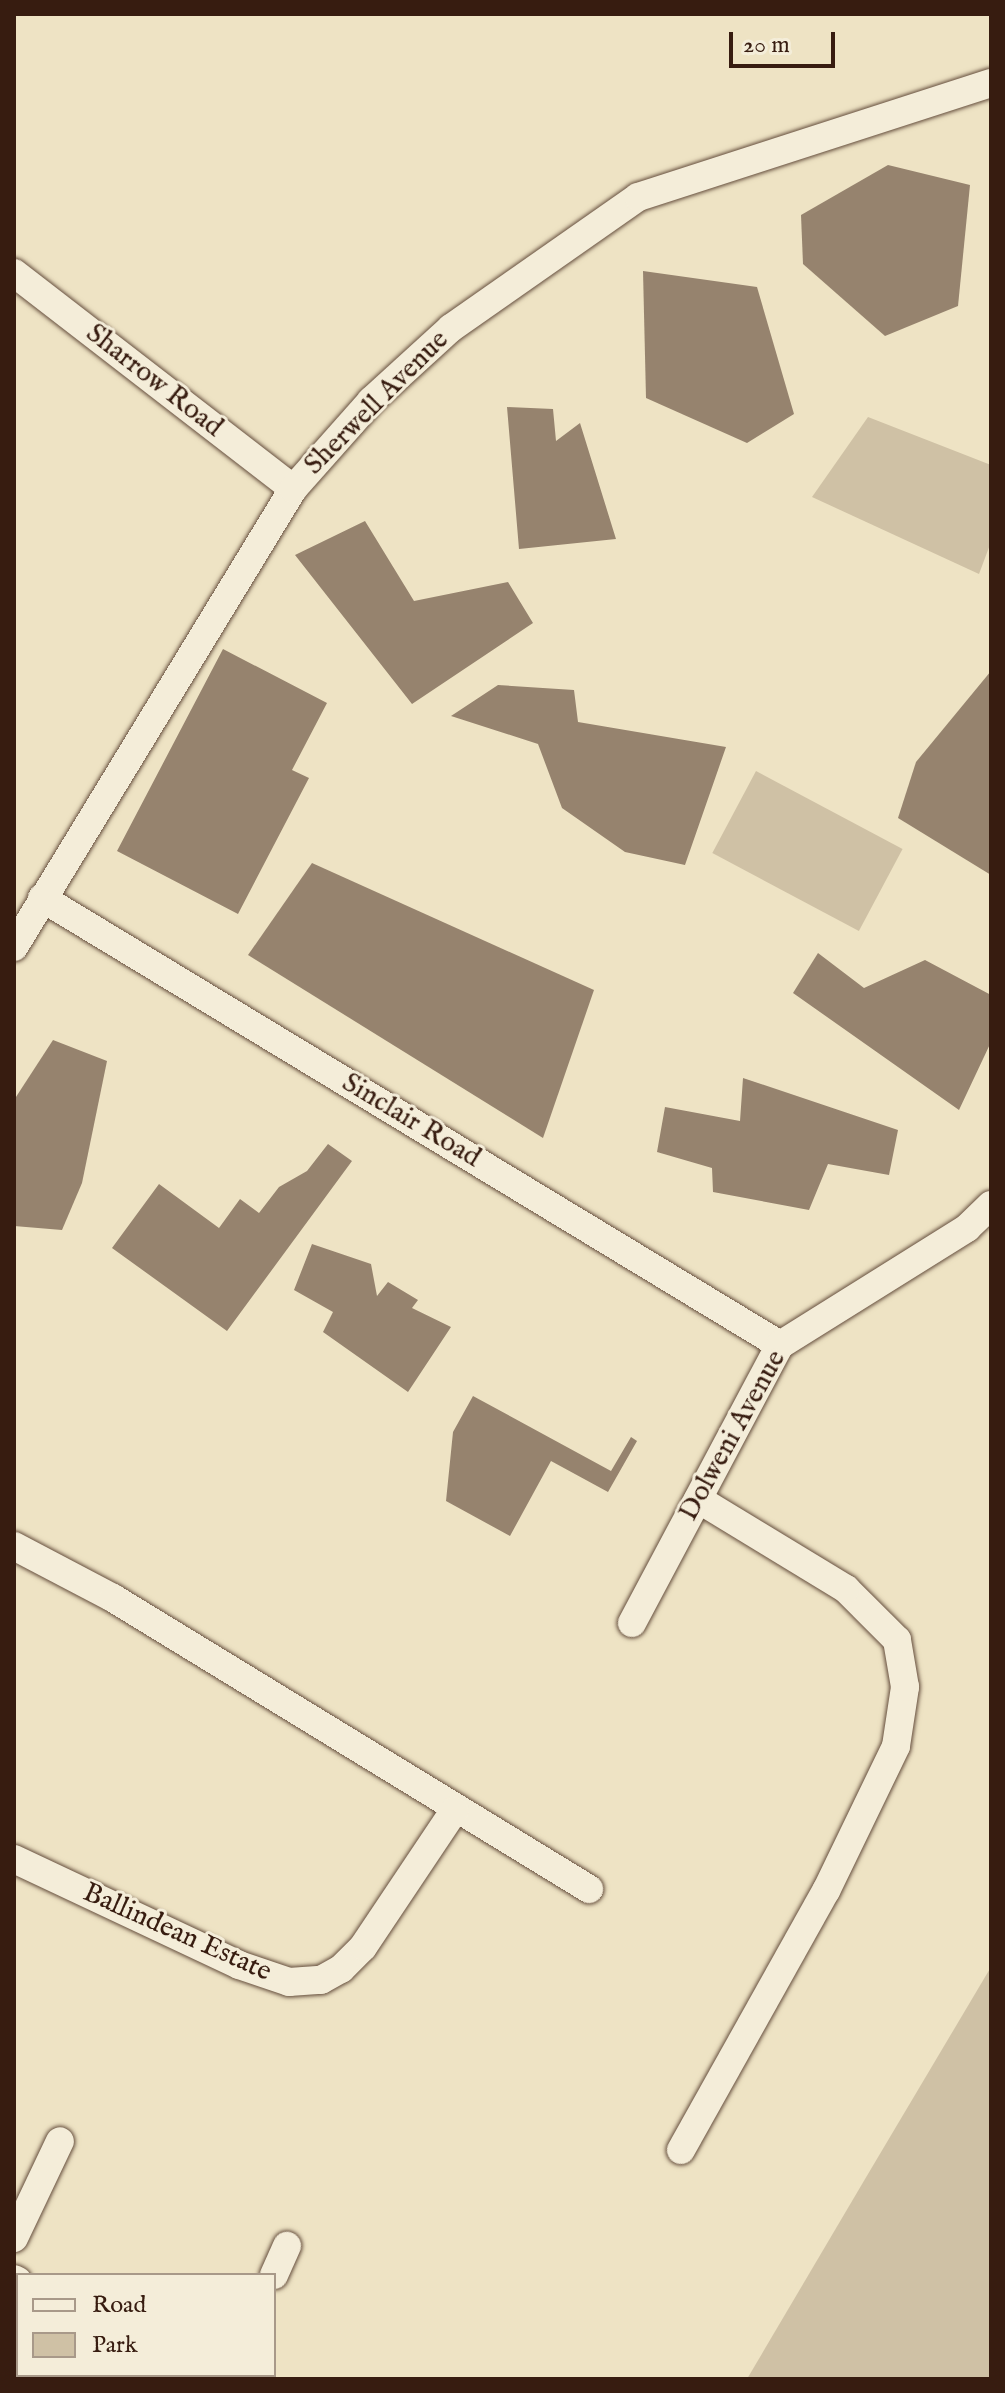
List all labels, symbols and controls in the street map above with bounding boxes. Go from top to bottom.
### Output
scale bar [733,16,839,66]
text: 20 m [743,30,790,61]
street label: Sharrow Road [79,317,229,445]
street label: Sherwell Avenue [298,324,456,482]
street label: Sinclair Road [336,1066,486,1176]
street label: Dolweni Avenue [672,1345,794,1527]
street label: Ballindean Estate [78,1876,276,1990]
legend [16,2273,276,2377]
text: Road [92,2290,146,2321]
text: Park [92,2330,138,2361]

